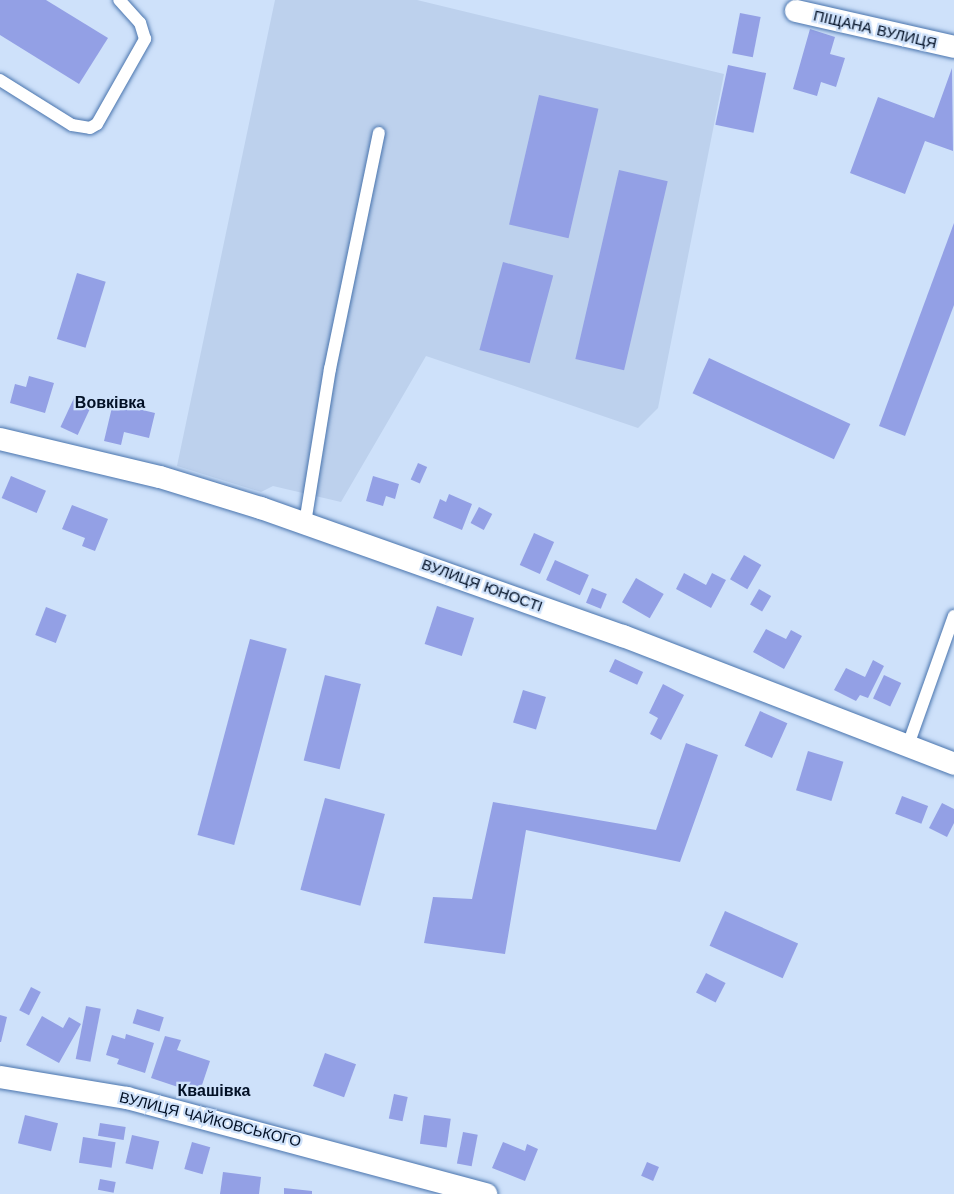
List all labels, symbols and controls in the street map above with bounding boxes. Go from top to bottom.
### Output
street label: ПІЩАНА ВУЛИЦЯ [812,7,938,53]
district label: Вовківка [75,393,145,413]
street label: ВУЛИЦЯ ЮНОСТІ [419,556,545,616]
district label: Квашівка [178,1081,250,1101]
street label: ВУЛИЦЯ ЧАЙКОВСЬКОГО [117,1089,303,1151]

